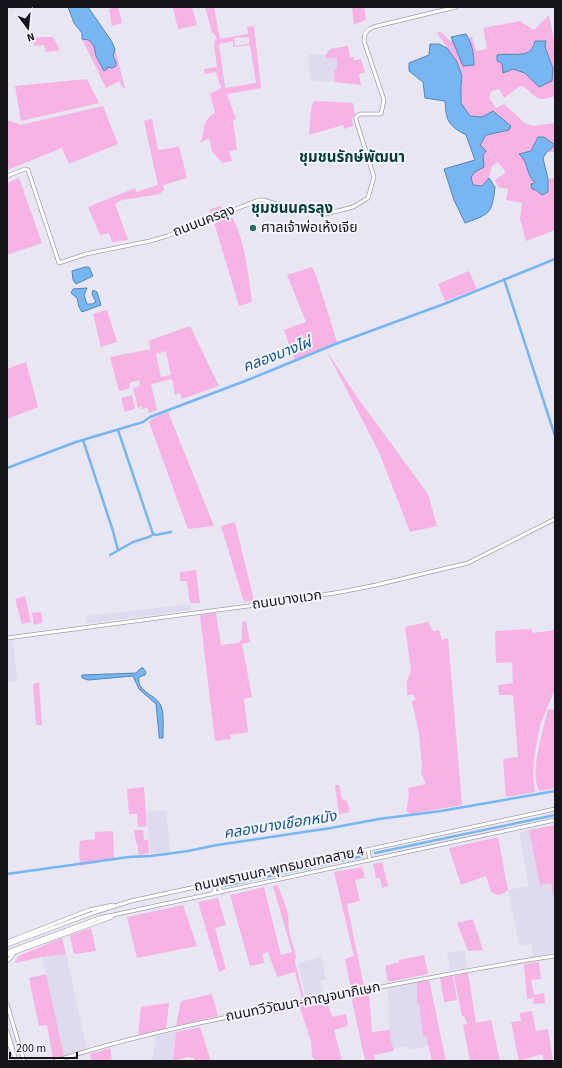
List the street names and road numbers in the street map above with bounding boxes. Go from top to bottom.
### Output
street label: ถนนนครลุง [170,200,238,242]
street label: ถนนบางแวก [251,585,323,615]
street label: ถนนพรานนก-พุทธมณฑลสาย 4 [192,841,366,897]
street label: ถนนทวีวัฒนา-กาญจนาภิเษก [224,977,382,1027]

